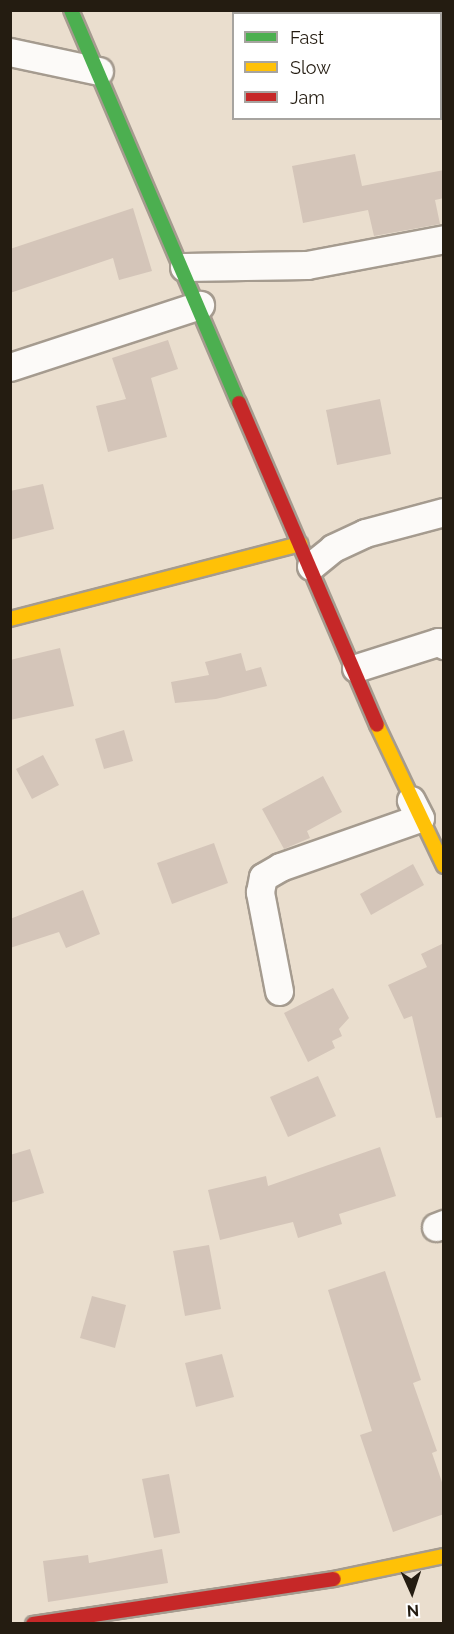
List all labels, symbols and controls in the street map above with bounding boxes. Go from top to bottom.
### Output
legend [232,12,442,120]
text: Fast [290,27,324,48]
text: Slow [290,57,331,78]
text: Jam [290,87,325,108]
north arrow [382,1562,442,1622]
text: N [406,1601,420,1620]

